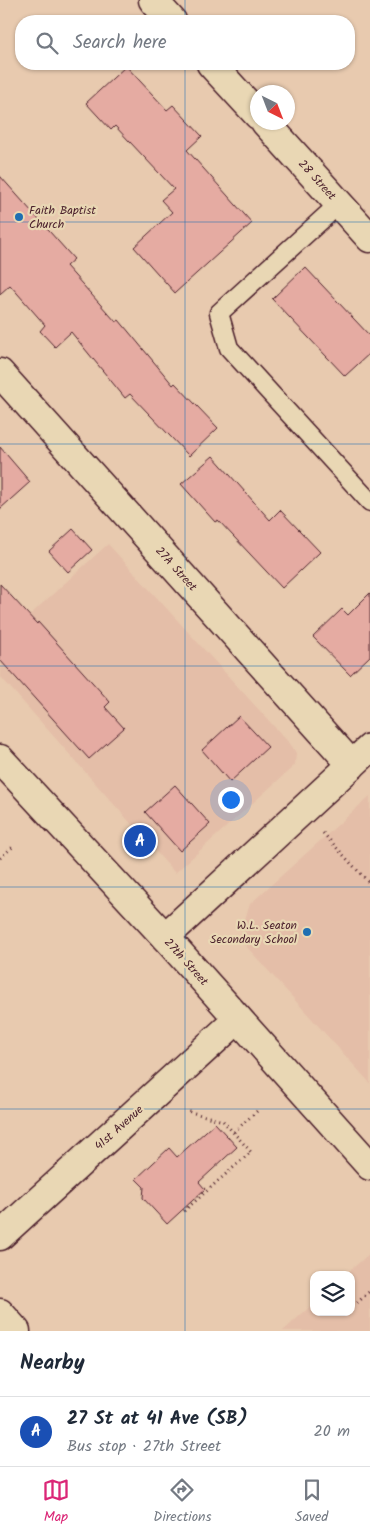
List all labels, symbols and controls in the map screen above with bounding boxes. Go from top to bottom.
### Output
search box [15,15,355,70]
text: Search here [73,28,167,58]
icon: search [33,29,61,57]
north arrow [250,85,295,130]
street label: 28 Street [293,155,341,205]
place label: Faith Baptist Church [29,201,96,234]
marker: Faith Baptist Church [13,211,25,223]
street label: 27A Street [151,542,202,596]
your location [218,787,244,813]
pin: A [124,822,156,860]
place label: W.L. Seaton Secondary School [210,916,297,949]
marker: W.L. Seaton Secondary School [301,926,313,938]
street label: 27th Street [159,934,213,990]
street label: 41st Avenue [90,1100,148,1155]
map controls [310,1271,355,1316]
button: layers [310,1271,355,1316]
text: Nearby [20,1347,85,1380]
text: 27 St at 41 Ave (SB) [67,1404,248,1434]
text: A [31,1419,41,1444]
text: 20 m [314,1419,350,1444]
text: Bus stop · 27th Street [67,1434,221,1459]
tab: Map [42,1476,70,1528]
tab: Directions [153,1476,211,1528]
tab: Saved [295,1476,328,1528]

